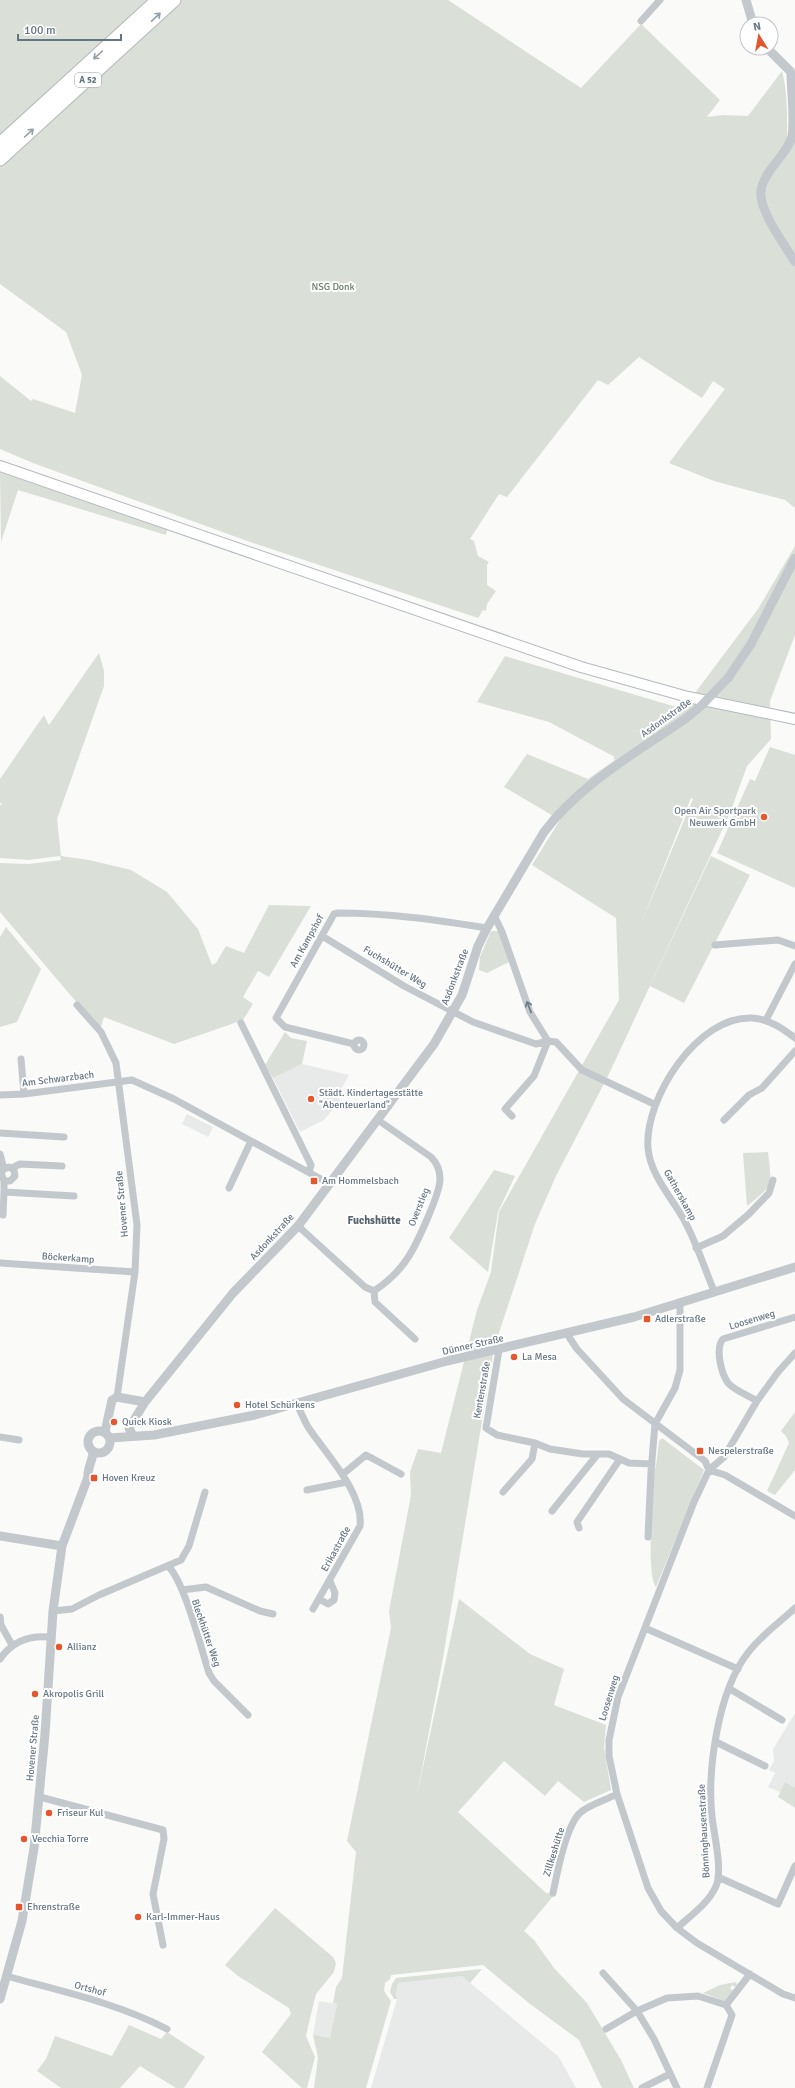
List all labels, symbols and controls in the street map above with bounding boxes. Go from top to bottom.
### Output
one-way arrow [151,12,161,22]
scale bar [18,16,121,42]
north arrow [739,16,779,56]
text: N [752,20,762,34]
text: 100 m [24,23,56,38]
one-way arrow [93,50,103,59]
road number: A 52 [75,73,101,87]
one-way arrow [24,128,34,138]
park label: NSG Donk [311,281,355,293]
street label: Asdonkstraße [638,696,694,740]
place label: Open Air Sportpark Neuwerk GmbH [674,805,756,829]
marker: Open Air Sportpark Neuwerk GmbH [759,812,769,822]
street label: Am Kampshof [287,912,327,970]
street label: Fuchshütter Weg [361,943,429,991]
street label: Asdonkstraße [439,947,471,1007]
one-way arrow [525,1002,533,1014]
street label: Am Schwarzbach [21,1069,95,1089]
place label: Städt. Kindertagesstätte "Abenteuerland" [319,1087,423,1111]
marker: Städt. Kindertagesstätte "Abenteuerland" [306,1094,316,1104]
street label: Gatherskamp [661,1167,699,1223]
street label: Hovener Straße [113,1170,131,1238]
place label: Am Hommelsbach [322,1175,399,1187]
marker: Am Hommelsbach [309,1176,319,1186]
street label: Overstieg [406,1186,432,1228]
street label: Asdonkstraße [247,1211,297,1263]
district label: Fuchshütte [347,1214,401,1227]
street label: Böckerkamp [41,1250,95,1266]
street label: Loosenweg [728,1307,776,1333]
place label: Adlerstraße [655,1313,706,1325]
marker: Adlerstraße [642,1314,652,1324]
street label: Dünner Straße [441,1332,505,1358]
place label: La Mesa [522,1351,557,1363]
marker: La Mesa [509,1352,519,1362]
street label: Kentenstraße [471,1360,493,1420]
place label: Hotel Schürkens [245,1399,316,1411]
marker: Hotel Schürkens [232,1400,242,1410]
place label: Quick Kiosk [122,1416,172,1428]
marker: Quick Kiosk [109,1417,119,1427]
place label: Nespelerstraße [708,1445,774,1457]
marker: Nespelerstraße [695,1446,705,1456]
place label: Hoven Kreuz [102,1472,156,1484]
marker: Hoven Kreuz [89,1473,99,1483]
street label: Erikastraße [319,1524,353,1574]
street label: Bleckhütter Weg [189,1598,223,1668]
place label: Allianz [67,1641,97,1653]
marker: Allianz [54,1642,64,1652]
street label: Loosenweg [596,1674,622,1722]
place label: Akropolis Grill [43,1688,104,1700]
marker: Akropolis Grill [30,1689,40,1699]
street label: Hovener Straße [24,1714,42,1782]
street label: Bönninghausenstraße [696,1784,712,1878]
place label: Friseur Kul [57,1807,104,1819]
marker: Friseur Kul [44,1808,54,1818]
street label: Zillkeshütte [541,1826,567,1878]
place label: Vecchia Torre [32,1833,89,1845]
marker: Vecchia Torre [19,1834,29,1844]
place label: Ehrenstraße [27,1901,80,1913]
marker: Ehrenstraße [14,1902,24,1912]
place label: Karl-Immer-Haus [146,1911,220,1923]
marker: Karl-Immer-Haus [133,1912,143,1922]
street label: Ortshof [73,1979,108,1999]

